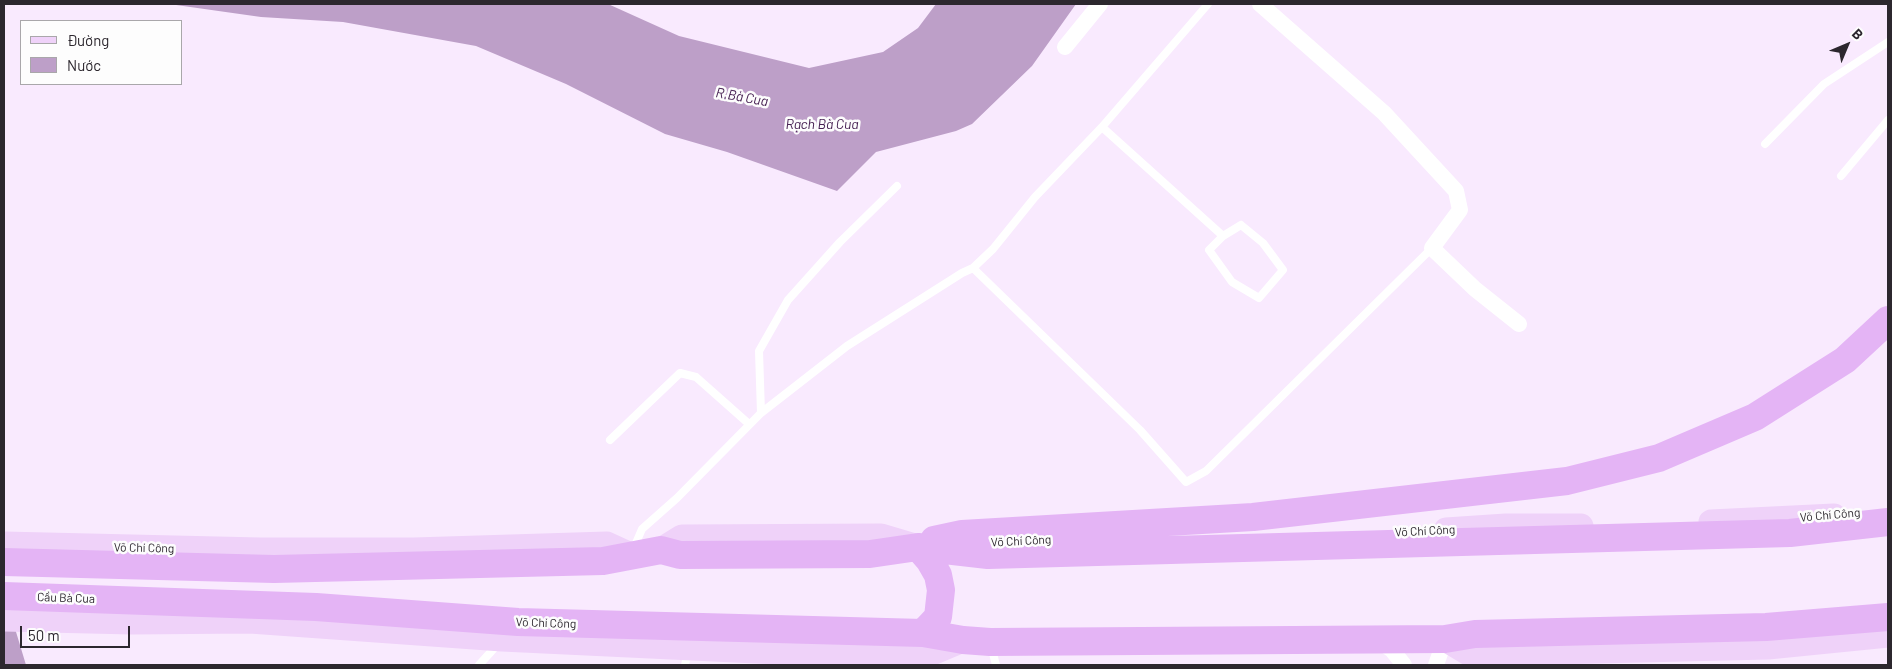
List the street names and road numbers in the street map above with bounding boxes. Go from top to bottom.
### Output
street label: Võ Chí Công [1799,505,1861,525]
street label: Võ Chí Công [1394,522,1456,540]
street label: Võ Chí Công [990,532,1052,550]
street label: Võ Chí Công [114,540,174,556]
street label: Cầu Bà Cua [37,590,95,606]
street label: Võ Chí Công [515,615,577,631]

